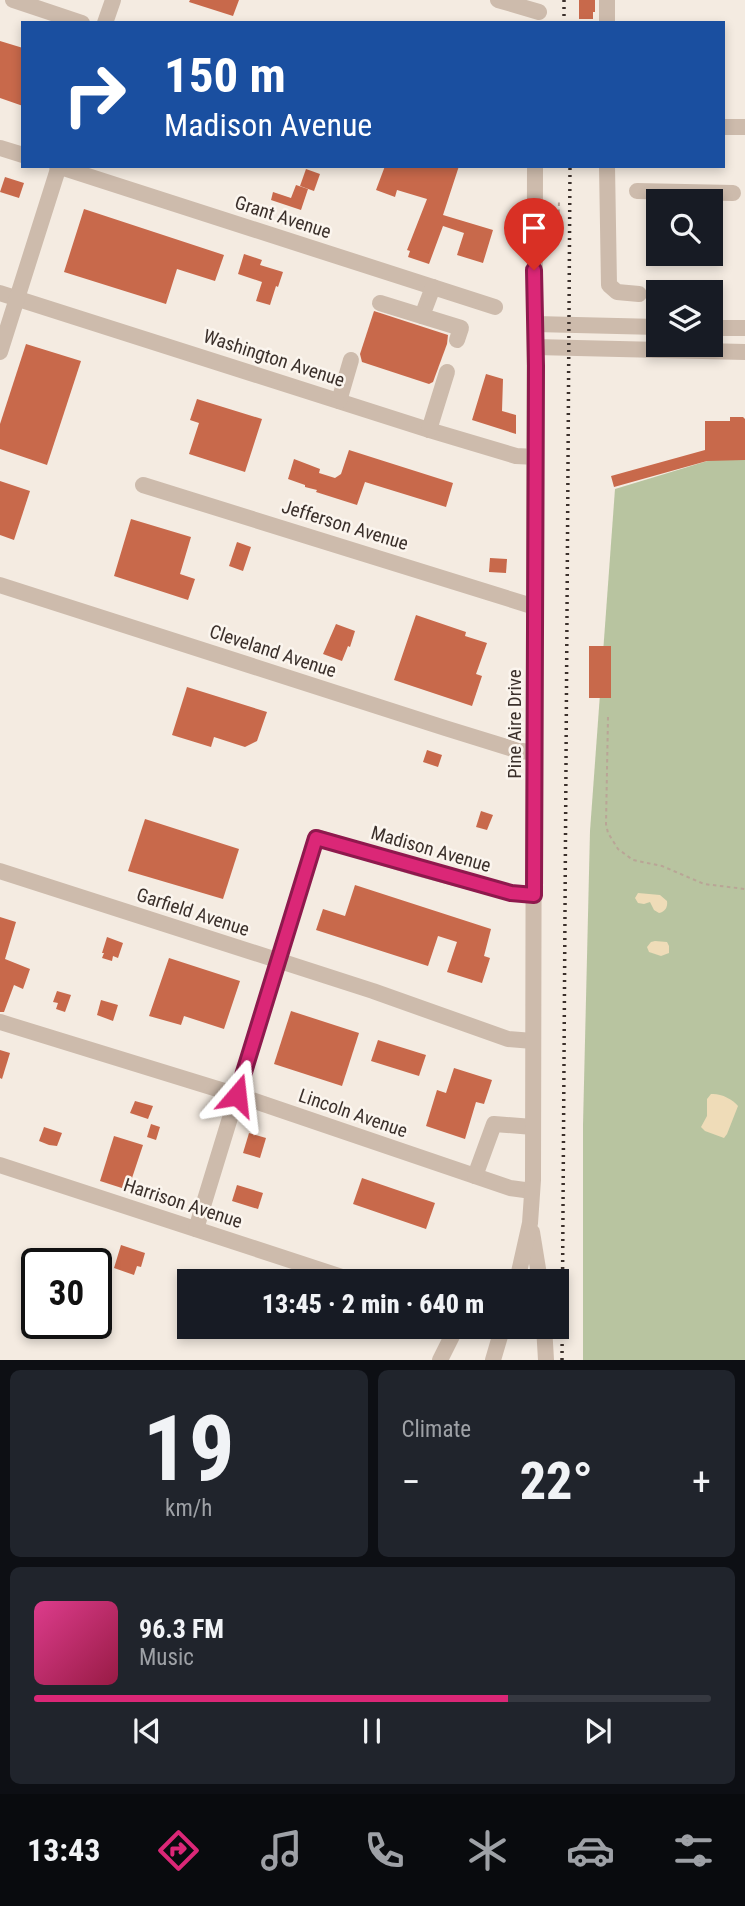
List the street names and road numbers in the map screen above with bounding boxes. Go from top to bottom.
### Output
street label: Grant Avenue [232,191,334,243]
street label: Washington Avenue [200,324,348,392]
street label: Jefferson Avenue [279,495,411,555]
street label: Cleveland Avenue [207,620,339,682]
street label: Pine Aire Drive [503,669,526,779]
street label: Madison Avenue [368,821,494,877]
street label: Garfield Avenue [134,883,252,941]
street label: Lincoln Avenue [296,1084,411,1142]
street label: Harrison Avenue [121,1173,245,1233]

